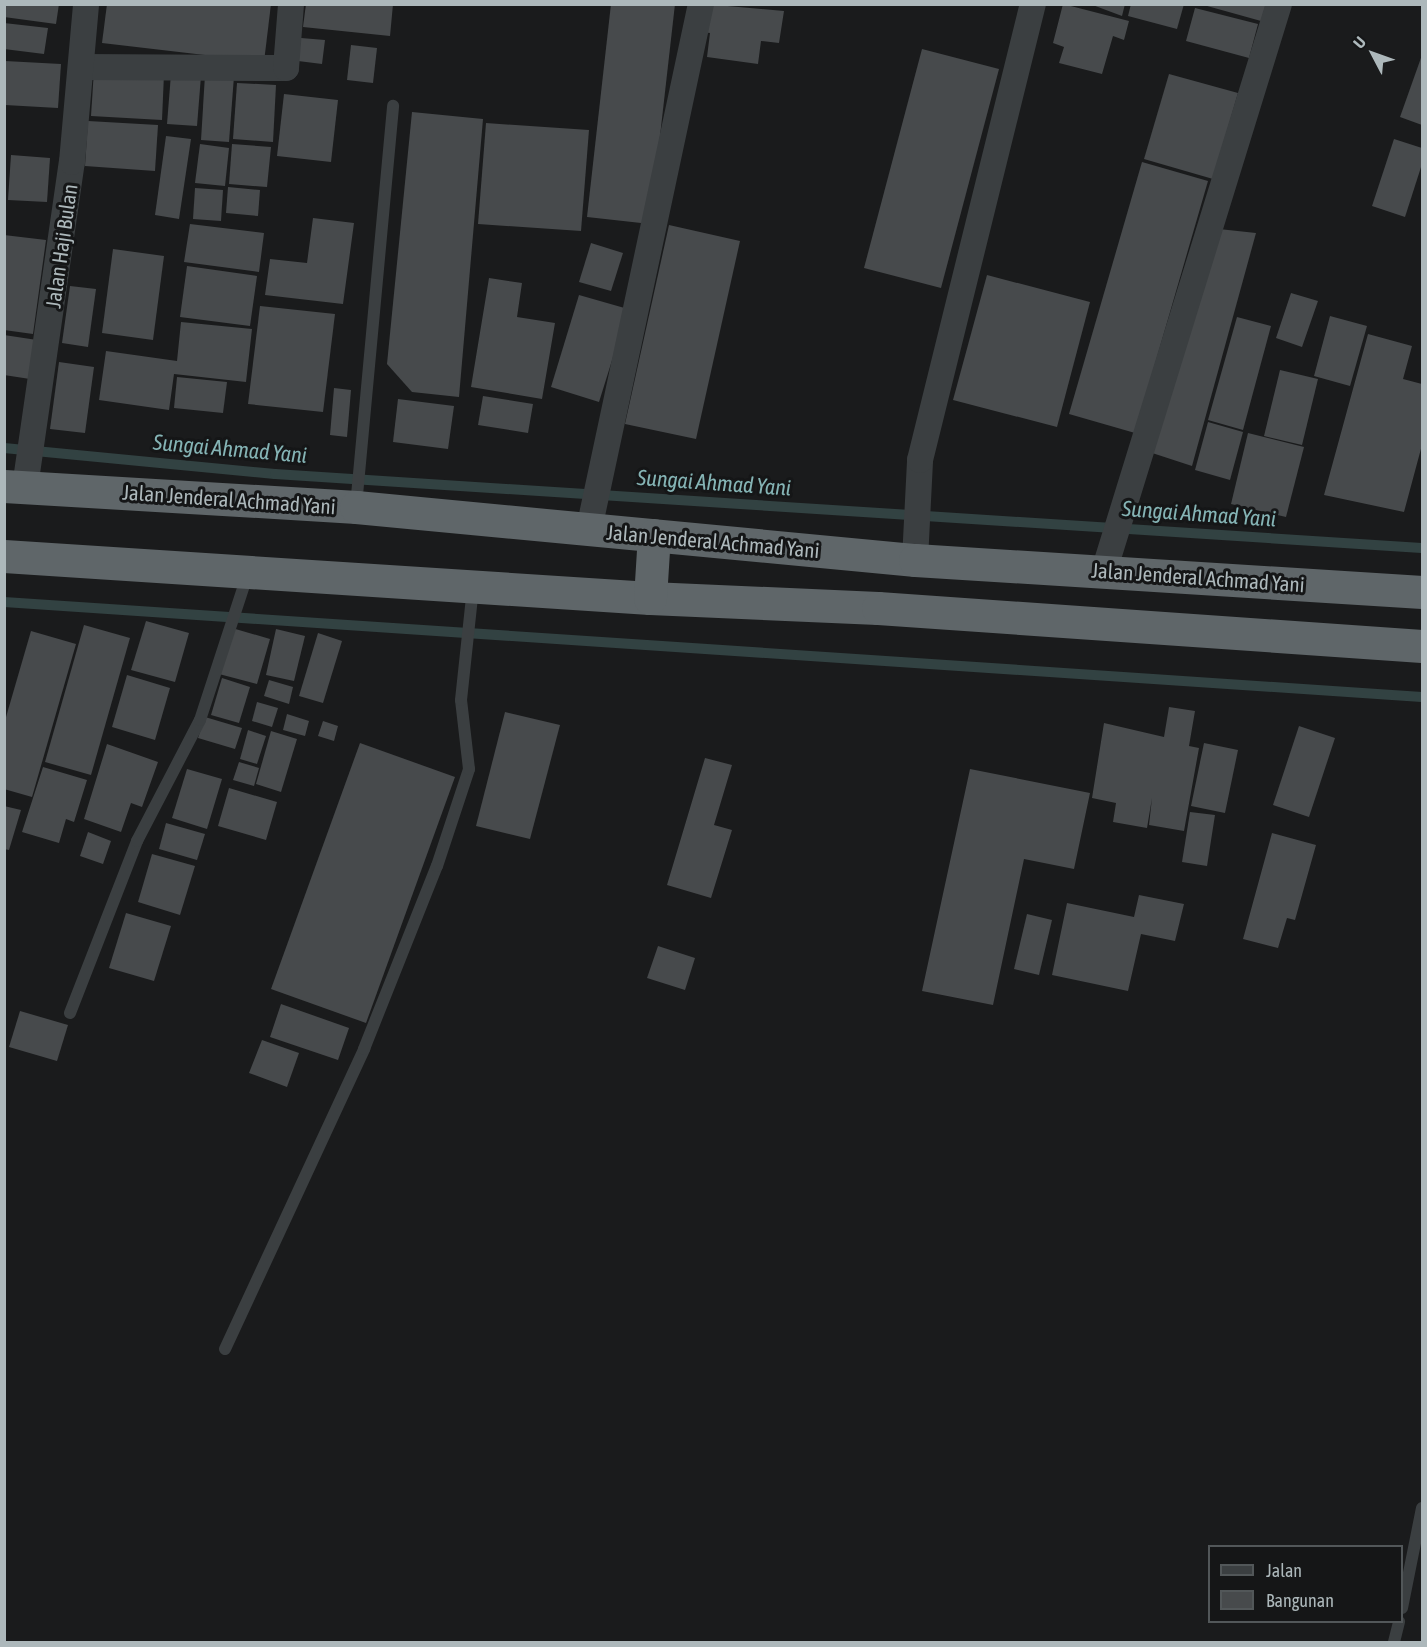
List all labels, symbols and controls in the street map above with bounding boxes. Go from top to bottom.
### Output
north arrow [1343,24,1403,84]
text: U [1350,33,1369,52]
street label: Jalan Haji Bulan [40,182,82,310]
water label: Sungai Ahmad Yani [152,429,308,469]
water label: Sungai Ahmad Yani [636,464,792,502]
street label: Jalan Jenderal Achmad Yani [122,479,336,519]
water label: Sungai Ahmad Yani [1121,495,1277,533]
street label: Jalan Jenderal Achmad Yani [606,519,820,563]
street label: Jalan Jenderal Achmad Yani [1091,557,1305,597]
legend [1208,1545,1403,1623]
text: Jalan [1266,1560,1302,1581]
text: Bangunan [1266,1590,1334,1611]

